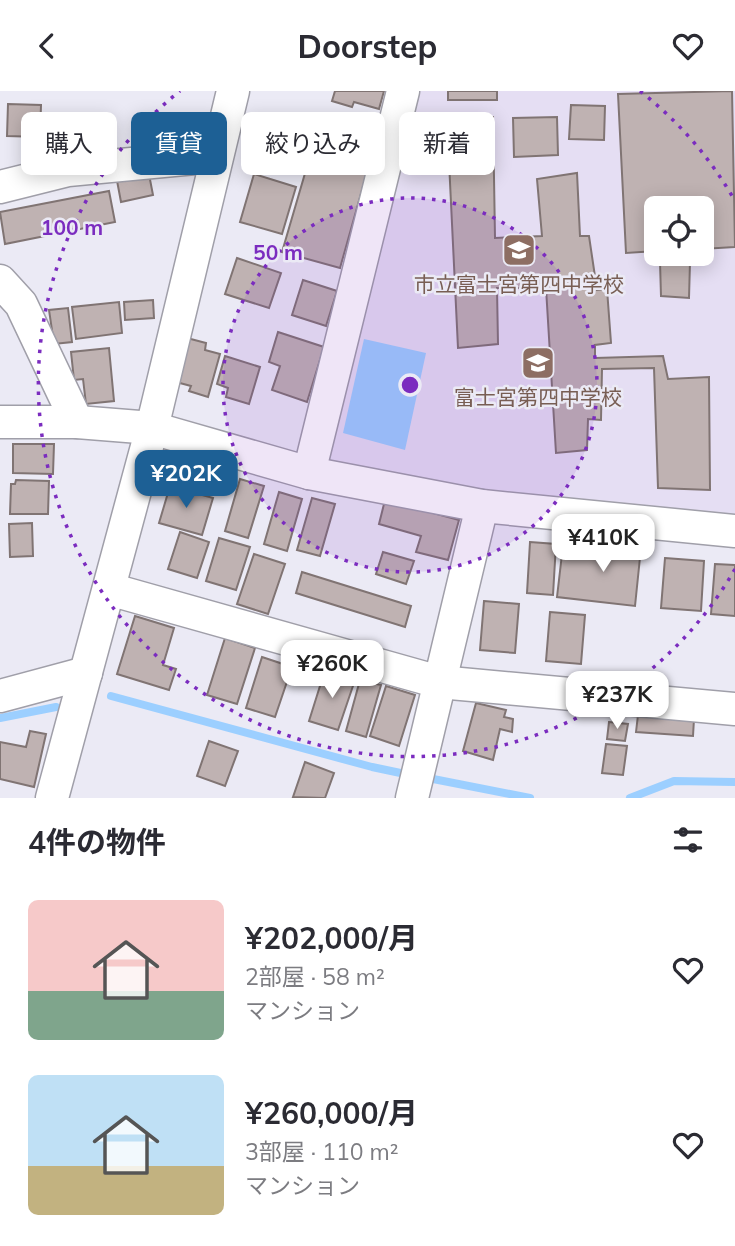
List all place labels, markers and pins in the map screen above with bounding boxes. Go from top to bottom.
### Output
school or university icon: 市立富士宮第四中学校 [500,231,538,269]
place label: 市立富士宮第四中学校 [414,271,624,297]
school or university icon: 富士宮第四中学校 [519,344,557,382]
centre of rings [398,373,422,397]
place label: 富士宮第四中学校 [454,384,622,410]
pin: ¥202K [137,451,235,510]
pin: ¥410K [554,515,652,574]
pin: ¥260K [283,641,381,700]
pin: ¥237K [568,671,666,731]

